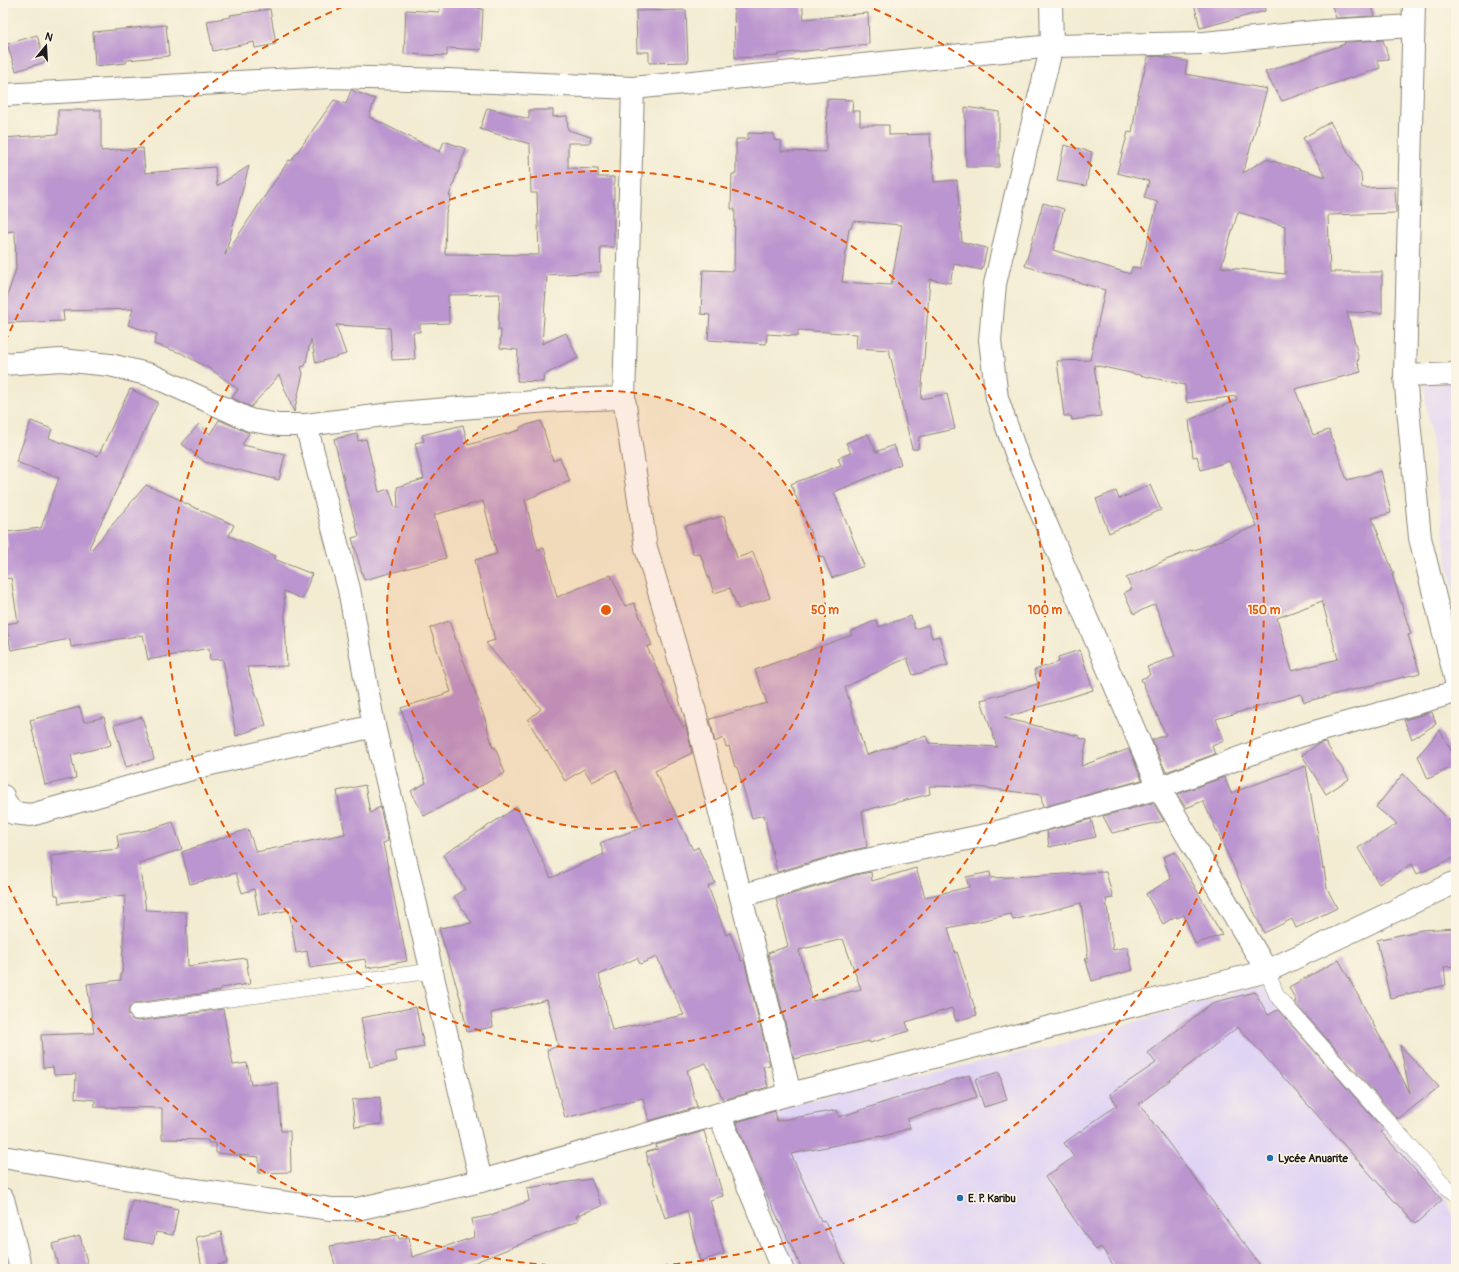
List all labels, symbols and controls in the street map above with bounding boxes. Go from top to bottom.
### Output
north arrow [26,26,66,66]
text: N [43,30,55,44]
centre of rings [599,603,613,617]
text: 50 m [811,603,839,618]
text: 100 m [1028,603,1063,618]
text: 150 m [1248,603,1281,618]
place label: Lycée Anuarite [1278,1152,1348,1165]
marker: Lycée Anuarite [1265,1153,1275,1163]
place label: E. P. Karibu [968,1192,1016,1205]
marker: E. P. Karibu [955,1193,965,1203]

